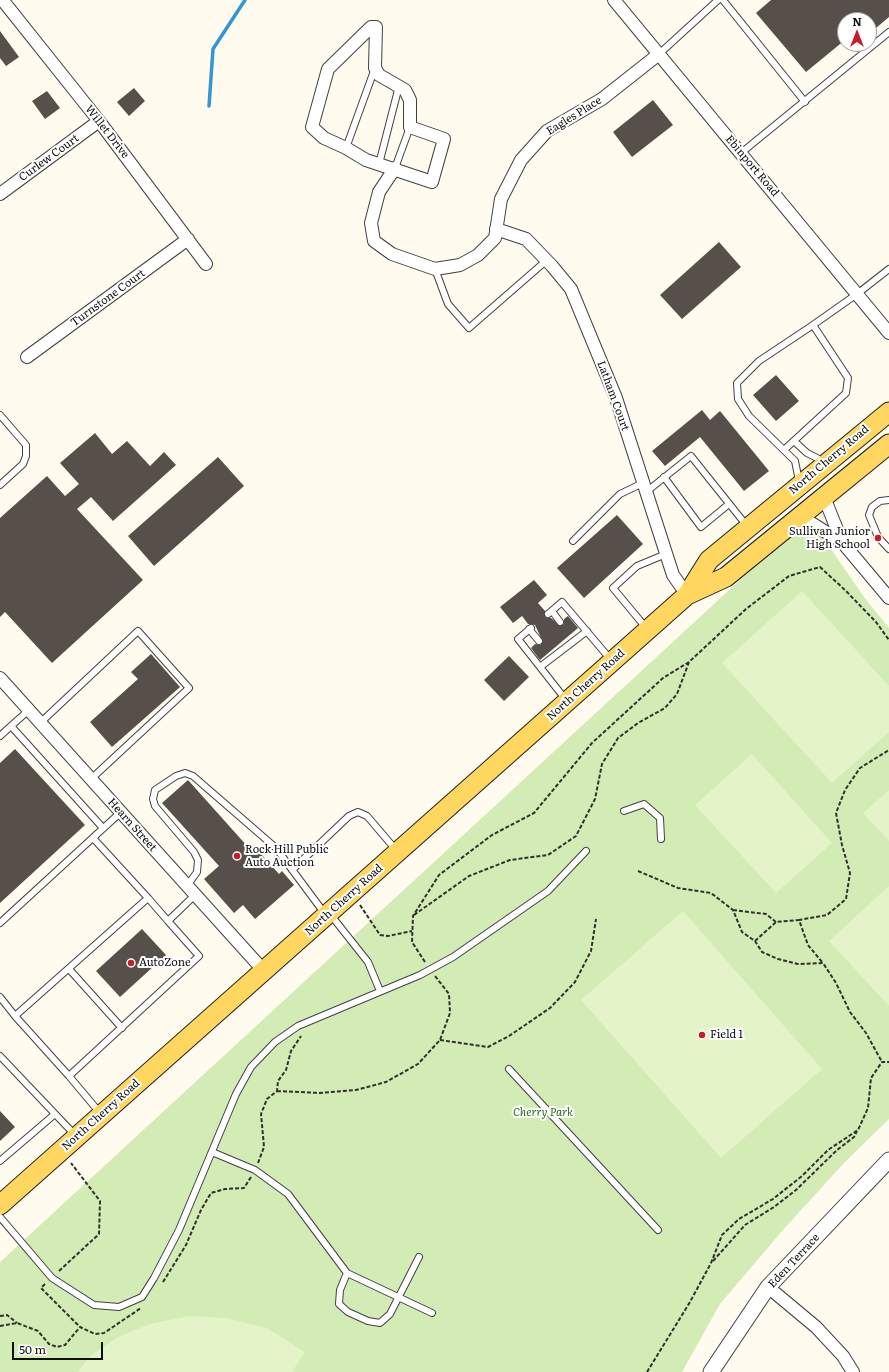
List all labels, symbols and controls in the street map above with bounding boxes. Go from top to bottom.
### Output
north arrow [837,12,877,52]
text: N [852,13,862,29]
street label: Eagles Place [544,94,604,138]
street label: Willet Drive [82,103,132,161]
street label: Curlew Court [16,132,82,184]
street label: Ebinport Road [722,133,782,199]
street label: Turnstone Court [68,267,148,329]
street label: Latham Court [594,359,632,433]
street label: North Cherry Road [786,423,872,497]
place label: Sullivan Junior High School [789,525,870,551]
marker: Sullivan Junior High School [873,533,883,543]
street label: North Cherry Road [544,647,628,723]
street label: Hearn Street [105,796,159,854]
place label: Rock Hill Public Auto Auction [245,843,329,869]
marker: Rock Hill Public Auto Auction [232,851,242,861]
street label: North Cherry Road [302,862,386,938]
place label: AutoZone [139,956,191,970]
marker: AutoZone [126,958,136,968]
place label: Field 1 [710,1028,743,1042]
marker: Field 1 [697,1030,707,1040]
street label: North Cherry Road [59,1077,143,1153]
park label: Cherry Park [513,1106,573,1120]
street label: Eden Terrace [766,1231,822,1291]
scale bar [14,1334,105,1360]
text: 50 m [19,1340,46,1358]

